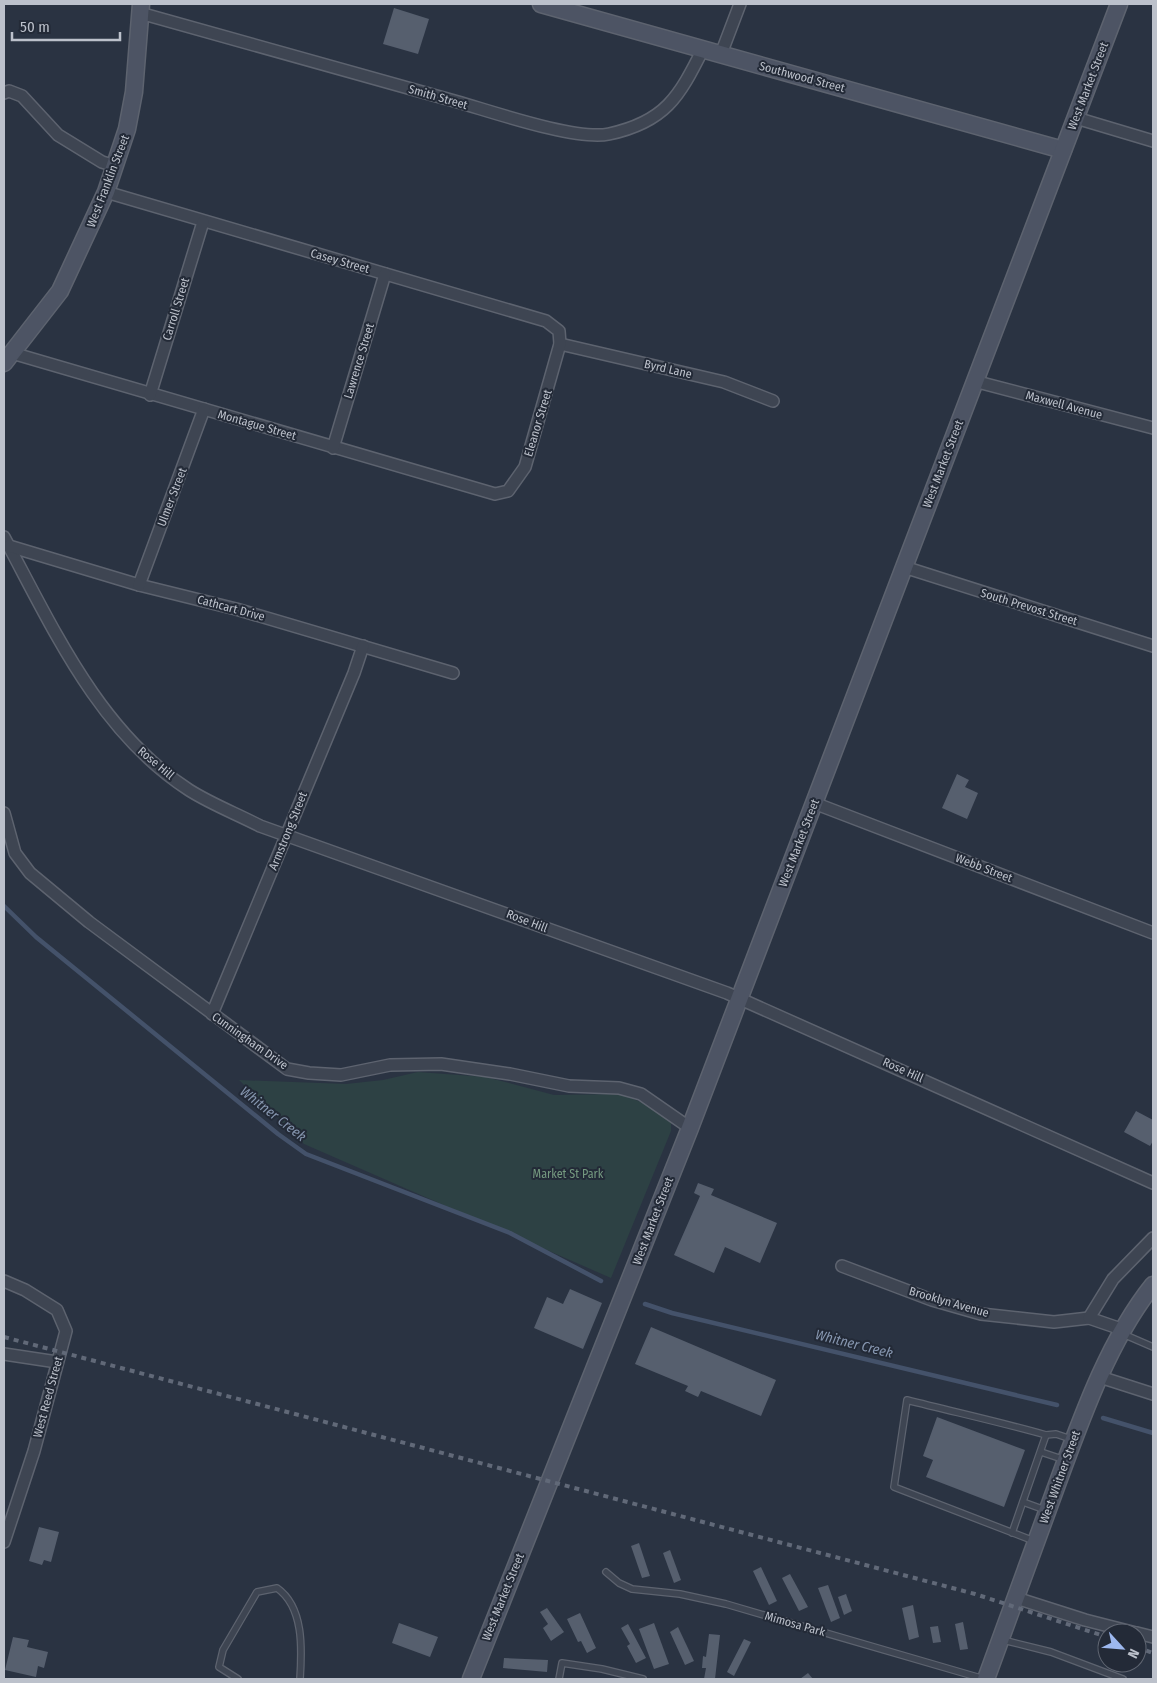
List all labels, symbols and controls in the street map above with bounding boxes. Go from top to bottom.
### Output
scale bar [12,10,120,42]
text: 50 m [20,18,50,36]
street label: West Market Street [1065,40,1111,132]
street label: Southwood Street [758,59,846,95]
street label: Smith Street [407,82,469,112]
street label: West Franklin Street [84,133,132,229]
street label: Casey Street [309,246,371,276]
street label: Carroll Street [160,276,192,342]
street label: Lawrence Street [341,322,377,400]
street label: Byrd Lane [643,357,693,381]
street label: Eleanor Street [521,388,555,458]
street label: Maxwell Avenue [1024,388,1104,422]
street label: Montague Street [216,407,298,443]
street label: West Market Street [920,418,966,510]
street label: Ulmer Street [154,466,190,528]
street label: South Prevost Street [979,586,1079,628]
street label: Cathcart Drive [196,592,266,624]
street label: Rose Hill [135,744,177,782]
street label: Armstrong Street [266,790,310,872]
street label: West Market Street [776,797,822,889]
street label: Webb Street [954,851,1015,885]
street label: Rose Hill [504,907,550,935]
street label: Cunningham Drive [209,1010,291,1072]
street label: Rose Hill [880,1055,926,1085]
water label: Whitner Creek [237,1083,310,1145]
park label: Market St Park [533,1167,604,1181]
street label: West Market Street [630,1175,676,1267]
street label: Brooklyn Avenue [908,1284,991,1320]
water label: Whitner Creek [813,1326,895,1362]
street label: West Reed Street [30,1355,66,1439]
street label: West Whitner Street [1037,1429,1083,1525]
street label: West Market Street [479,1551,527,1643]
street label: Mimosa Park [763,1609,827,1639]
north arrow [1097,1623,1147,1673]
text: N [1124,1646,1143,1661]

